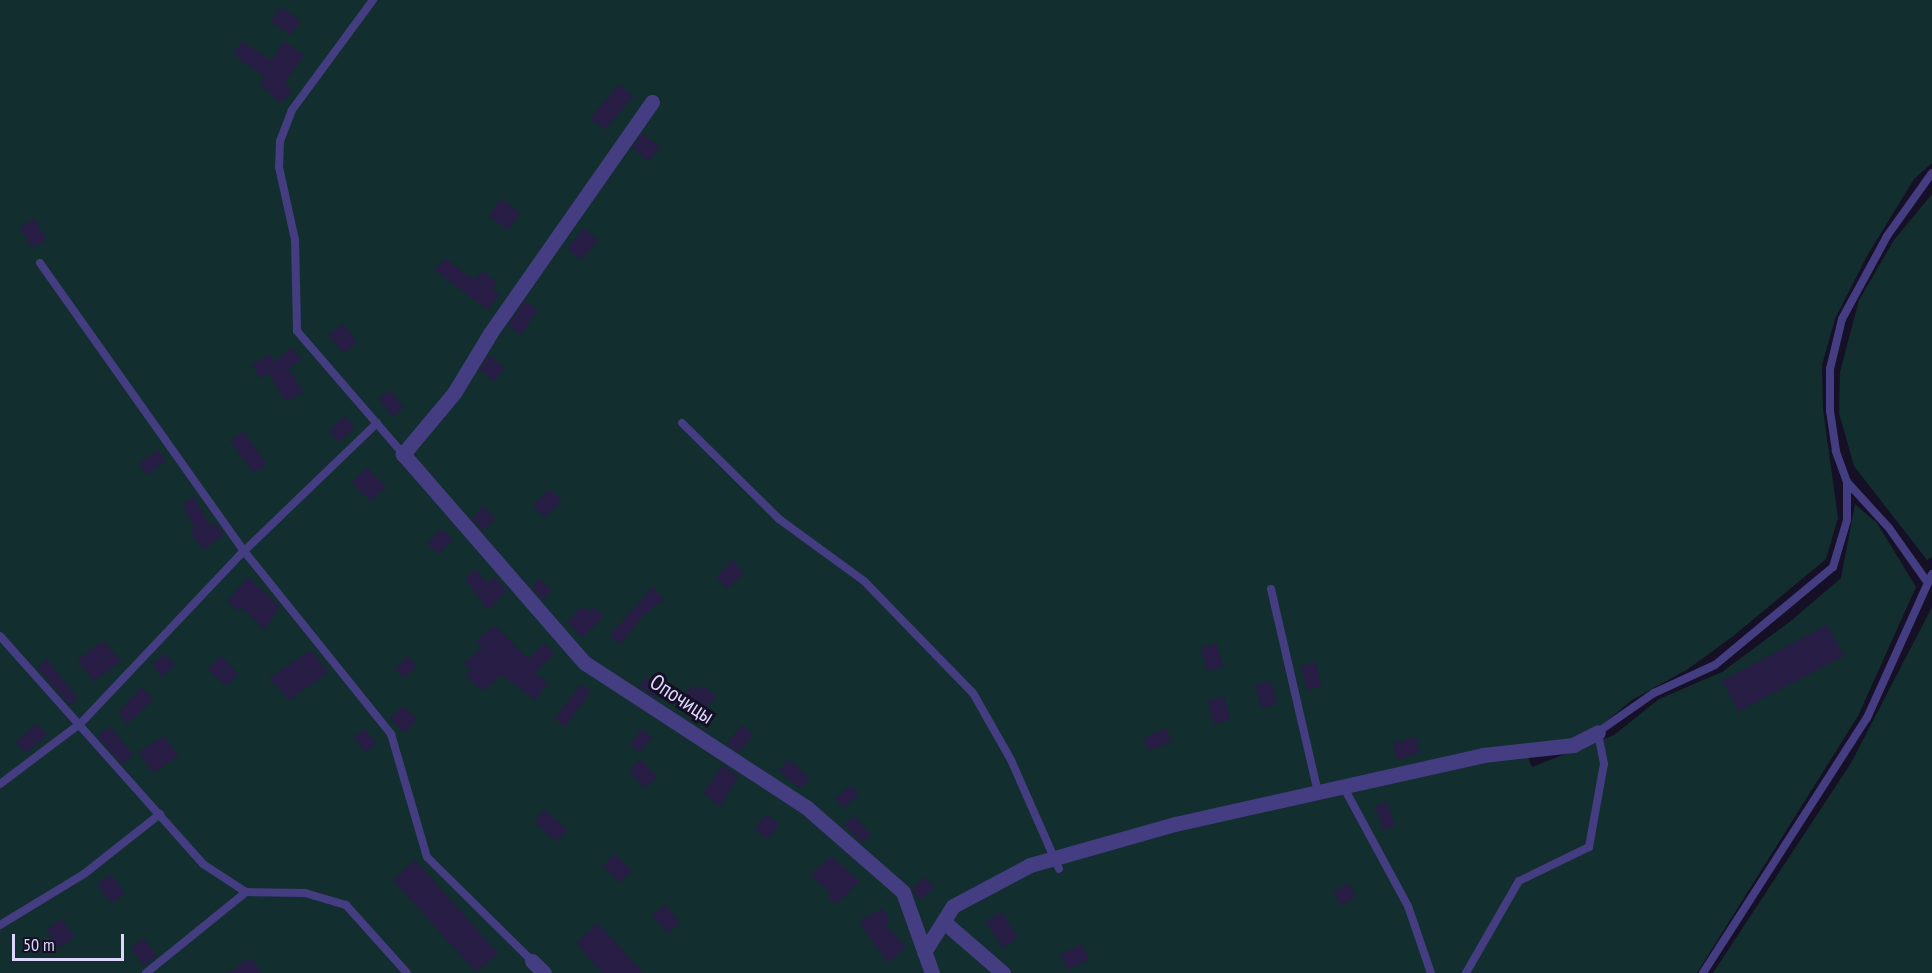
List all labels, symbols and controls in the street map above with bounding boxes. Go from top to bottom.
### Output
street label: Опочицы [645,669,719,729]
scale bar [15,922,128,960]
text: 50 m [23,933,55,956]

